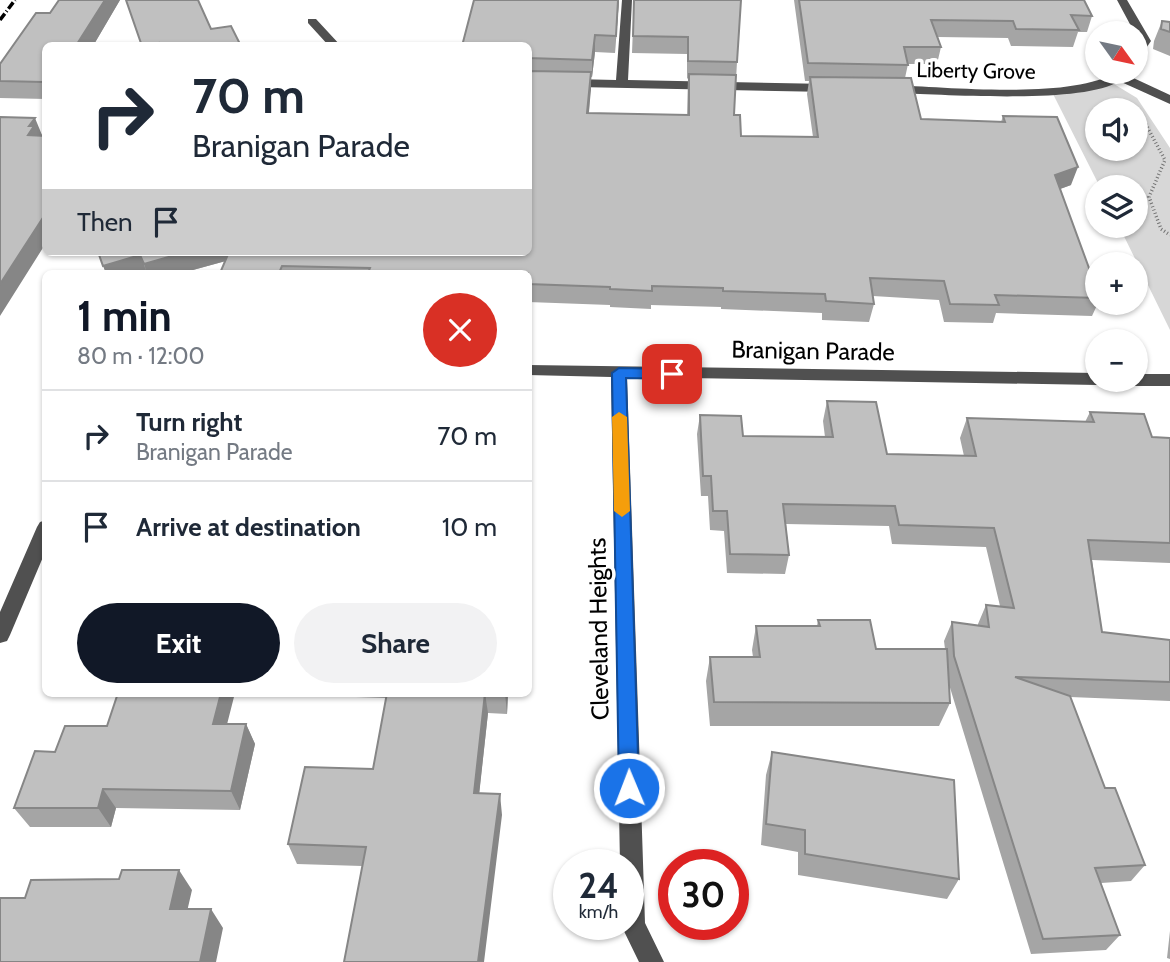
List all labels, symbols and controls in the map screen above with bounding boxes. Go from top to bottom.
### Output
north arrow [1085,21,1148,84]
map controls [1085,21,1148,392]
street label: Liberty Grove [916,57,1036,84]
text: 70 m [192,66,305,125]
icon: right [77,70,168,161]
button: sound [1085,98,1148,161]
text: Branigan Parade [192,126,410,165]
button: layers [1085,175,1148,238]
icon: arrive [147,203,185,241]
text: Then [77,206,133,238]
button: + [1085,252,1148,315]
text: 1 min [77,290,172,342]
button: close [423,293,497,367]
button: − [1085,329,1148,392]
street label: Branigan Parade [731,335,895,366]
text: 80 m · 12:00 [77,342,205,370]
pin [642,344,702,404]
icon: arrive [653,355,691,393]
text: Turn right [136,406,242,438]
icon: right [77,417,115,455]
text: 70 m [437,420,497,452]
text: Branigan Parade [136,438,293,466]
icon: arrive [77,508,115,546]
text: Arrive at destination [136,511,361,543]
text: 10 m [442,511,497,543]
street label: Cleveland Heights [582,537,615,720]
button: Exit [77,603,280,683]
button: Share [294,603,497,683]
position arrow [592,751,666,825]
speed limit sign: 30 [658,849,749,940]
text: 24 [578,864,619,907]
text: km/h [579,901,618,923]

